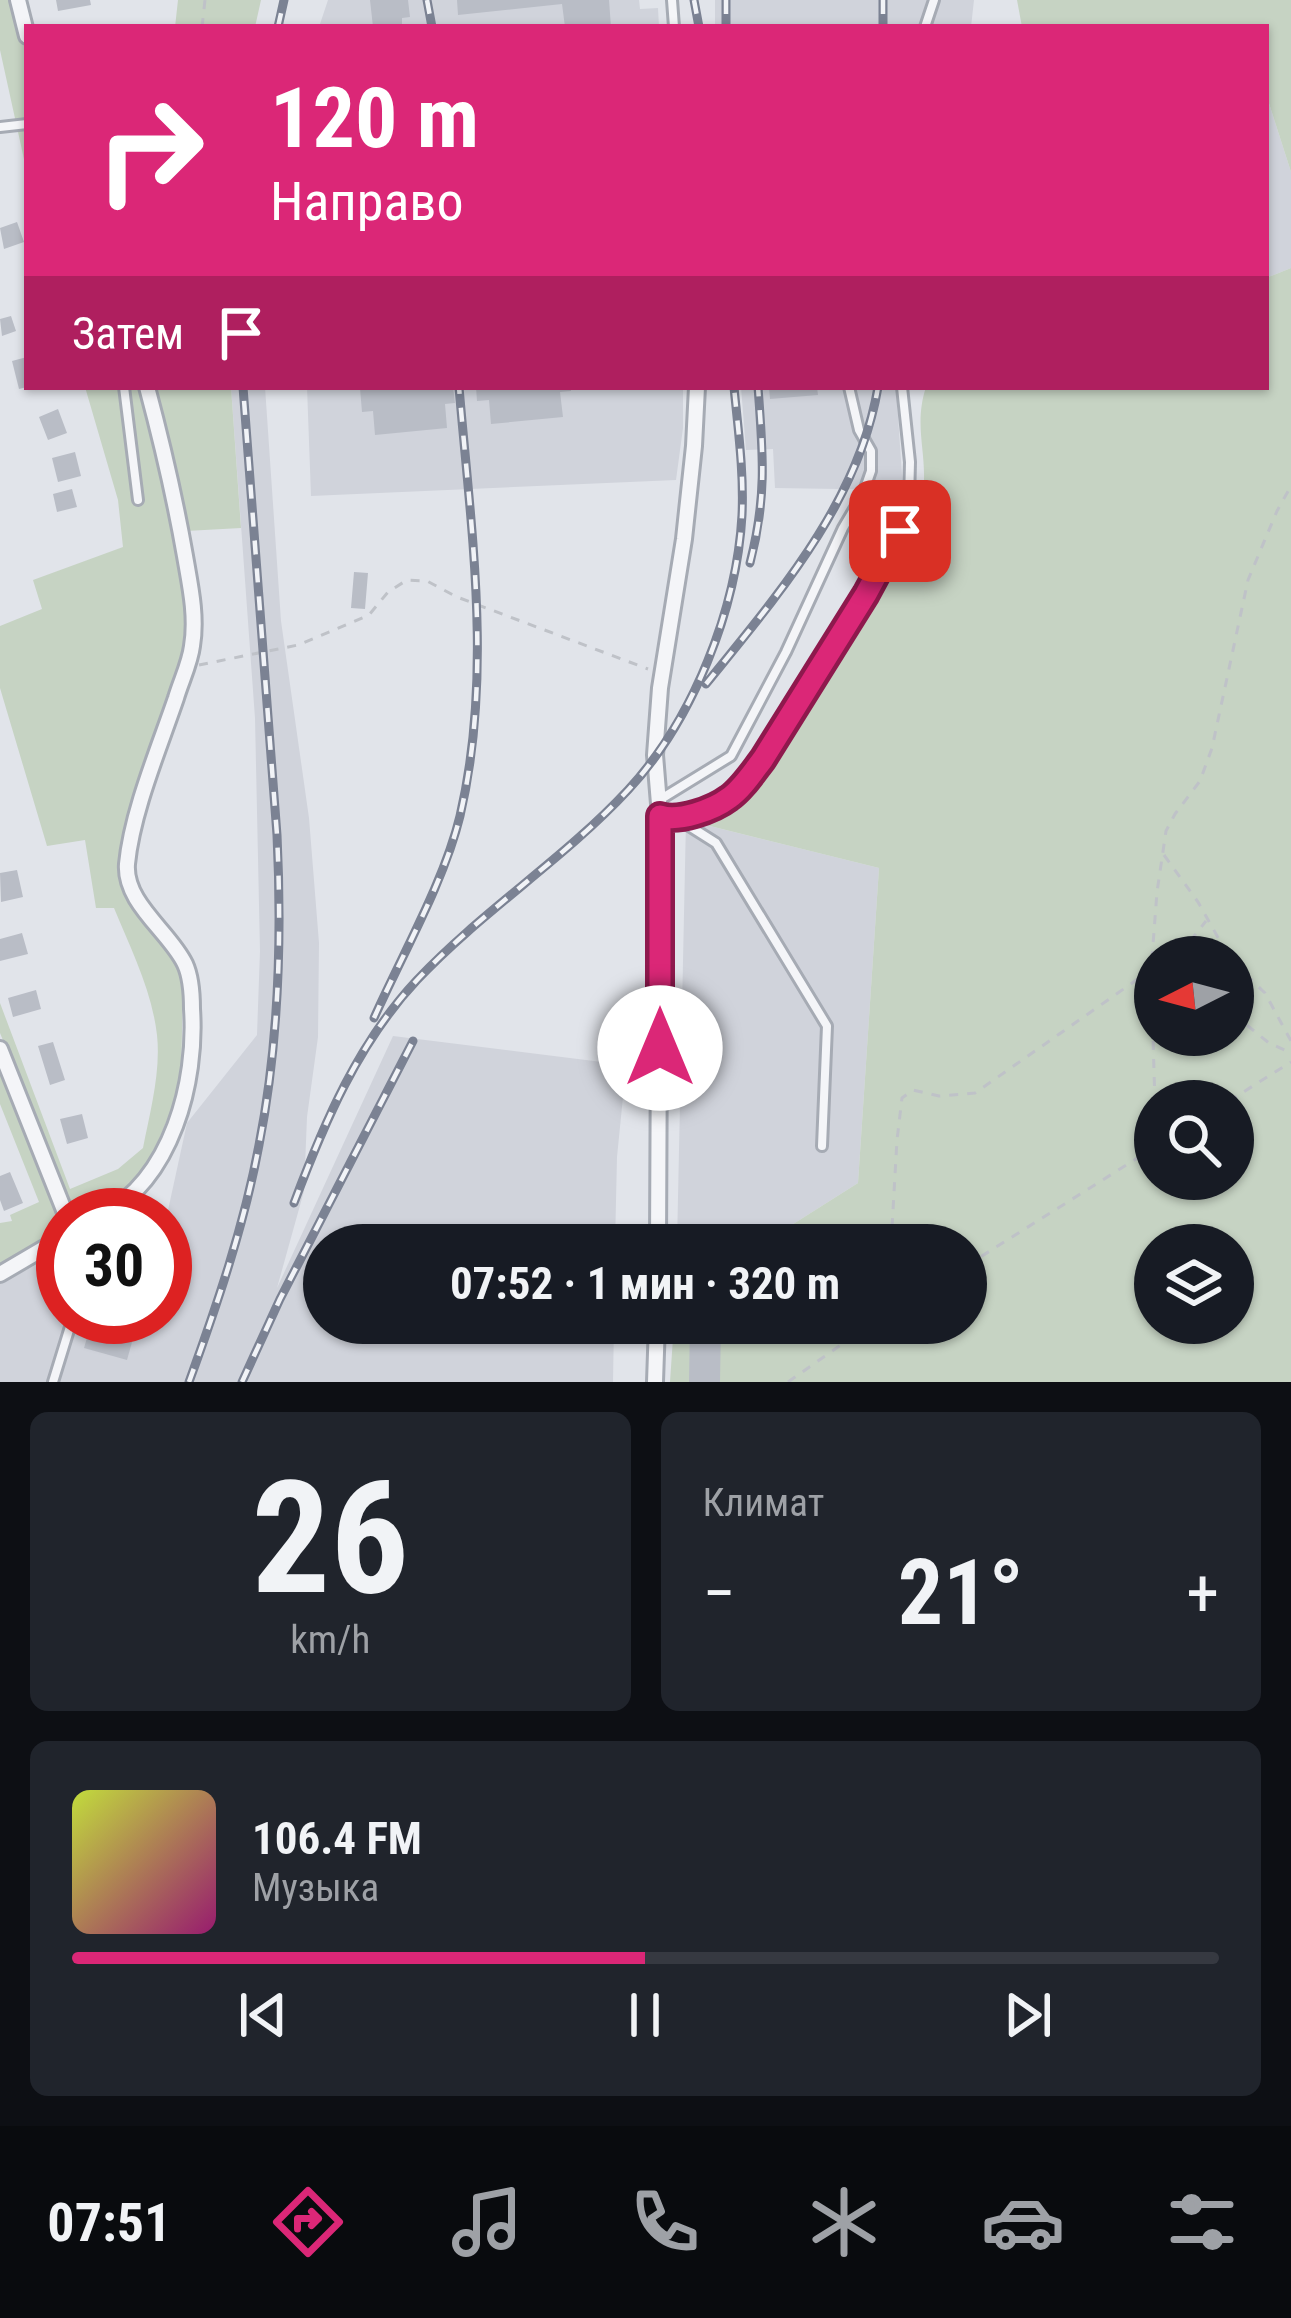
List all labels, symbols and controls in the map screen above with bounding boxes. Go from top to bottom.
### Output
text: 120 m [270,69,479,168]
icon: right [72,72,228,228]
text: Направо [270,170,464,233]
icon: arrive [208,300,274,366]
text: Затем [72,307,184,360]
pin [849,480,951,582]
icon: arrive [867,498,933,564]
north arrow [1134,936,1254,1056]
map controls [1134,936,1254,1344]
position arrow [597,985,723,1111]
button: search [1134,1080,1254,1200]
speed limit sign: 30 [36,1188,192,1344]
button: layers [1134,1224,1254,1344]
text: 07:52 · 1 мин · 320 m [450,1257,840,1310]
text: 26 [251,1447,409,1630]
text: Климат [703,1480,824,1526]
text: 21° [898,1541,1024,1646]
text: − [703,1555,736,1632]
text: + [1186,1555,1219,1632]
text: km/h [290,1617,370,1663]
text: 106.4 FM [252,1812,422,1865]
text: Музыка [252,1865,379,1911]
icon: previous [230,1982,296,2048]
icon: pause [612,1982,678,2048]
icon: next [995,1982,1061,2048]
icon: directions [266,2180,350,2264]
icon: music [445,2180,529,2264]
icon: phone [623,2180,707,2264]
icon: climate [802,2180,886,2264]
icon: car [981,2180,1065,2264]
icon: filters [1160,2180,1244,2264]
text: 07:51 [47,2191,171,2254]

